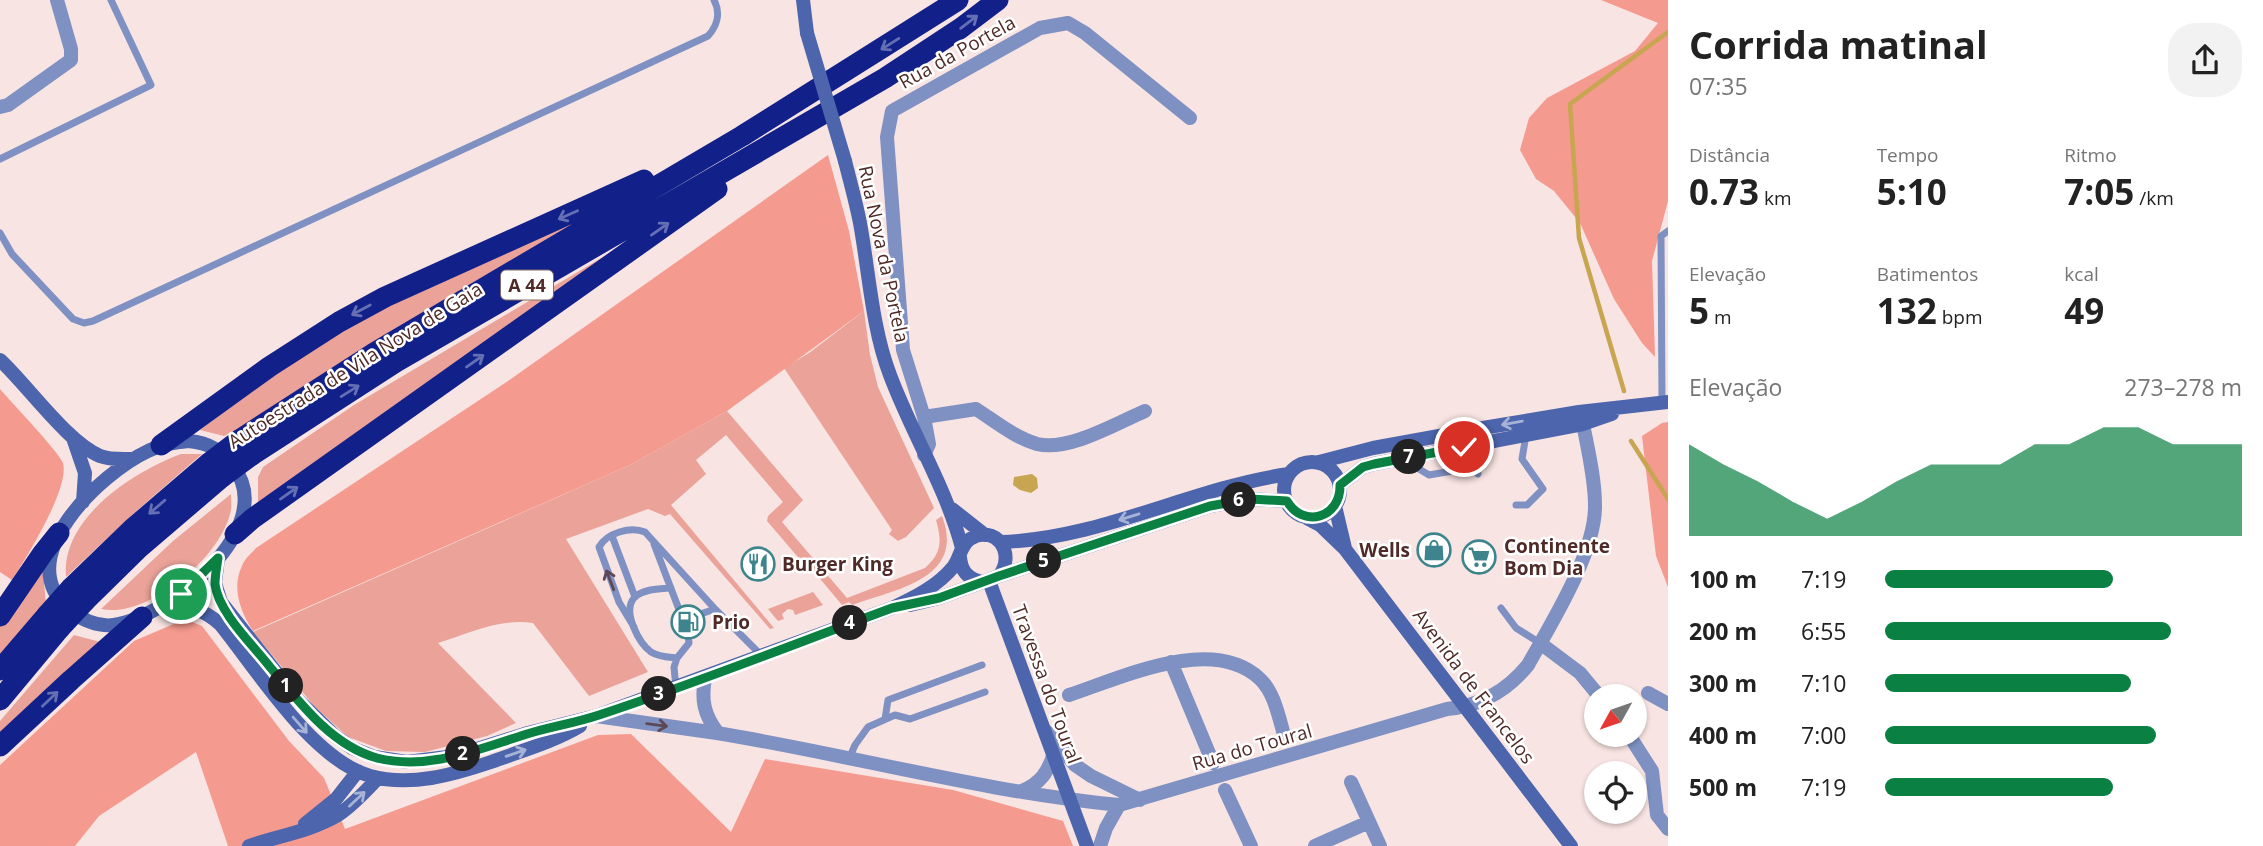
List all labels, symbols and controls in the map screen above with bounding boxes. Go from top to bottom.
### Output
street label: Rua da Portela [894,9,1020,95]
one-way arrow [960,14,978,29]
text: Corrida matinal [1689,18,1988,70]
button: share [2168,23,2242,97]
one-way arrow [880,38,900,52]
text: 07:35 [1689,70,1748,102]
text: Distância [1689,142,1770,168]
text: Tempo [1877,142,1938,168]
text: Ritmo [2064,142,2117,168]
street label: Rua Nova da Portela [853,163,915,345]
text: 0.73 [1689,168,1759,215]
text: 5:10 [1877,168,1947,215]
text: 7:05 [2064,168,2134,215]
text: km [1759,185,1792,211]
text: /km [2134,185,2174,211]
one-way arrow [558,209,579,222]
one-way arrow [650,222,669,236]
text: Elevação [1689,261,1766,287]
text: Batimentos [1877,261,1978,287]
text: kcal [2064,261,2099,287]
road number: A 44 [501,270,553,300]
street label: Autoestrada de Vila Nova de Gaia [223,276,487,454]
text: 5 [1689,287,1709,334]
text: 132 [1877,287,1937,334]
text: 49 [2064,287,2104,334]
one-way arrow [351,304,372,317]
text: m [1709,304,1732,330]
text: bpm [1937,304,1982,330]
one-way arrow [465,354,484,368]
text: Elevação [1689,371,1782,403]
text: 273–278 m [2124,371,2242,403]
one-way arrow [339,383,359,397]
pin [1434,417,1494,477]
one-way arrow [1501,417,1524,430]
icon: check [1445,428,1483,466]
pin: 7 [1392,440,1426,475]
text: 7 [1403,443,1414,469]
pin: 6 [1222,482,1256,518]
one-way arrow [279,485,298,500]
text: 6 [1233,486,1244,512]
one-way arrow [148,499,166,515]
one-way arrow [1118,512,1140,524]
shop icon: Wells [1415,531,1453,569]
place label: Continente Bom Dia [1504,533,1610,581]
place label: Wells [1359,537,1410,563]
supermarket icon: Continente Bom Dia [1460,538,1498,576]
pin: 5 [1026,544,1062,578]
restaurant icon: Burger King [739,545,777,583]
text: 5 [1038,547,1049,573]
place label: Burger King [782,551,893,577]
text: 100 m [1689,563,1757,595]
text: 7:19 [1801,563,1847,595]
pin [151,564,211,624]
one-way arrow [603,570,616,591]
icon: arrive [162,575,200,613]
street label: Travessa do Toural [1006,601,1088,767]
fuel station icon: Prio [669,603,707,641]
street label: Avenida de Francelos [1407,603,1541,769]
pin: 4 [832,606,868,640]
place label: Prio [712,609,750,635]
text: 4 [844,609,855,635]
text: 200 m [1689,615,1757,647]
text: 6:55 [1801,615,1847,647]
text: 300 m [1689,667,1757,699]
text: 7:10 [1801,667,1847,699]
pin: 1 [268,668,304,704]
text: 1 [280,672,291,698]
pin: 3 [642,676,676,712]
text: 3 [653,680,664,706]
north arrow [1584,684,1647,747]
map controls [1584,684,1647,824]
one-way arrow [41,691,58,708]
one-way arrow [292,715,308,733]
street label: Rua do Toural [1189,717,1315,777]
one-way arrow [645,719,668,732]
text: 400 m [1689,719,1757,751]
text: 7:00 [1801,719,1847,751]
pin: 2 [446,736,480,772]
text: 2 [457,740,468,766]
one-way arrow [505,746,527,758]
button: locate [1584,761,1647,824]
text: 500 m [1689,771,1757,803]
text: 7:19 [1801,771,1847,803]
one-way arrow [348,790,365,807]

